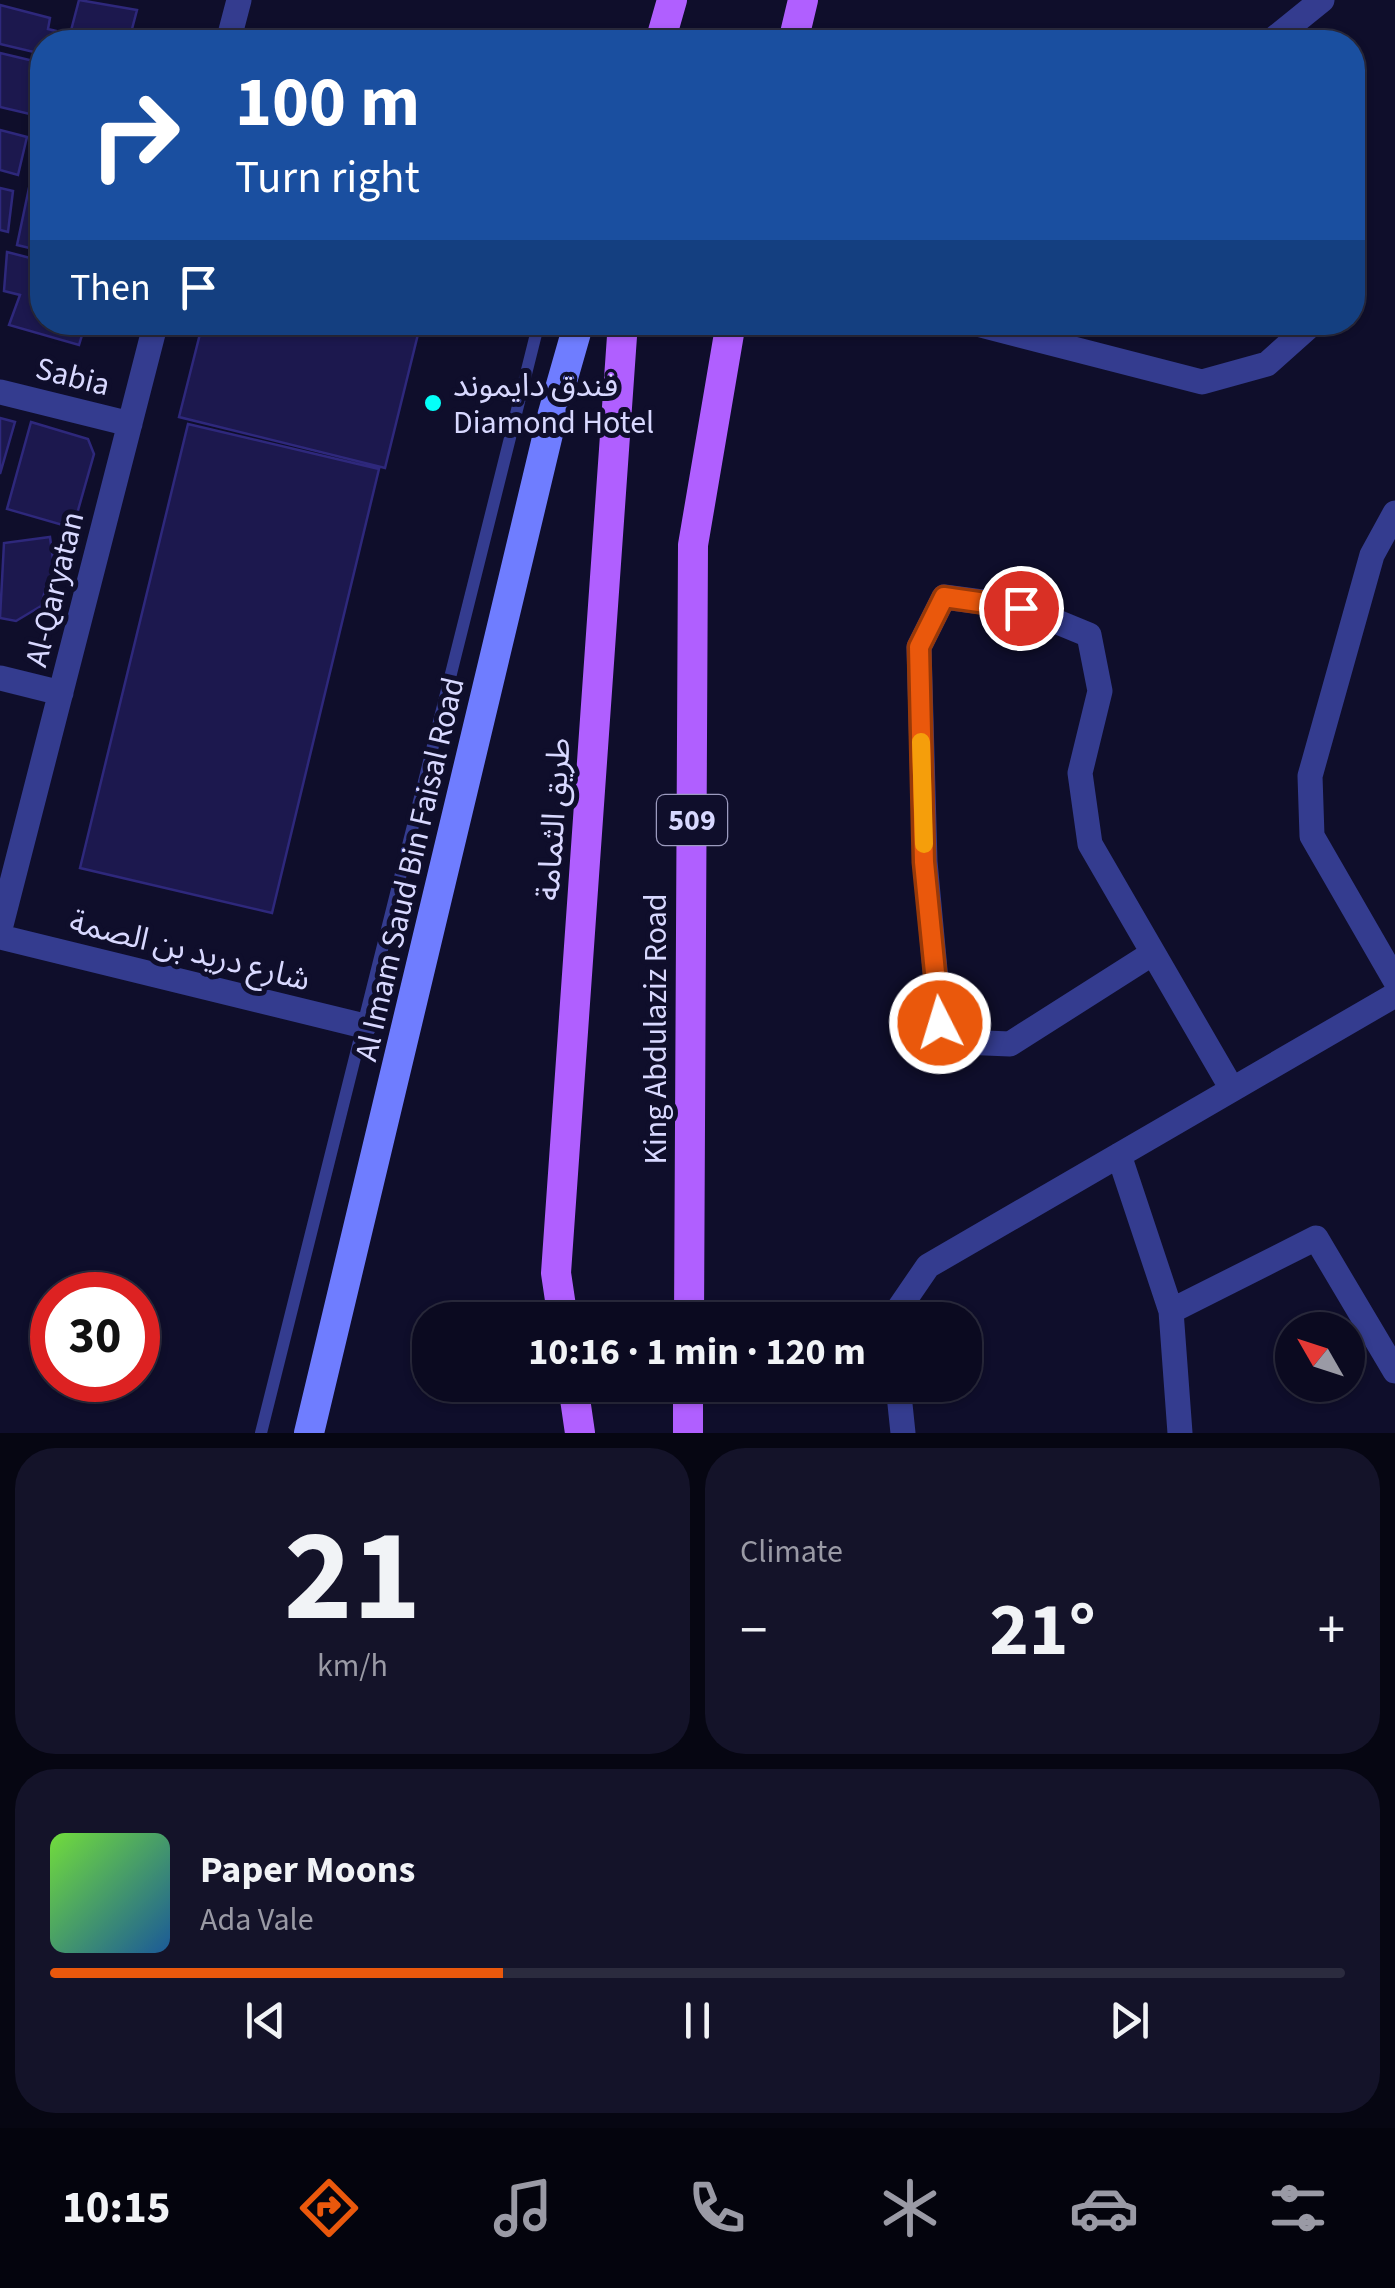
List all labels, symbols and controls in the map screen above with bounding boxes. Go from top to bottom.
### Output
text: 100 m [235,53,420,153]
icon: right [70,70,200,200]
text: Turn right [235,146,420,210]
icon: arrive [171,260,226,315]
text: Then [70,261,151,315]
street label: Sabia [31,346,115,408]
place label: فندق دايموند Diamond Hotel [453,363,654,446]
marker: فندق دايموند Diamond Hotel [422,392,444,414]
street label: Al-Qaryatan [13,507,96,672]
pin [979,566,1064,651]
icon: arrive [994,581,1049,636]
street label: Al Imam Saud Bin Faisal Road [343,673,477,1066]
street label: طريق الثمامة [525,736,583,902]
road number: 509 [657,795,727,845]
street label: King Abdulaziz Road [633,893,679,1165]
street label: شارع دريد بن الصمة [65,899,315,1003]
position arrow [888,971,992,1075]
speed limit sign: 30 [30,1272,160,1402]
north arrow [1275,1312,1365,1402]
map controls [1275,1312,1365,1402]
text: 10:16 · 1 min · 120 m [528,1325,866,1379]
text: 21 [284,1485,421,1670]
text: Climate [740,1529,843,1575]
text: 21° [989,1577,1096,1684]
text: − [740,1592,767,1670]
text: + [1318,1592,1345,1670]
text: km/h [317,1643,388,1689]
text: Paper Moons [200,1843,415,1897]
text: Ada Vale [200,1897,314,1943]
icon: previous [238,1993,293,2048]
icon: pause [670,1993,725,2048]
icon: next [1102,1993,1157,2048]
icon: directions [294,2173,364,2243]
icon: music [488,2173,558,2243]
icon: phone [682,2173,752,2243]
icon: climate [875,2173,945,2243]
icon: car [1069,2173,1139,2243]
icon: filters [1263,2173,1333,2243]
text: 10:15 [62,2176,170,2240]

